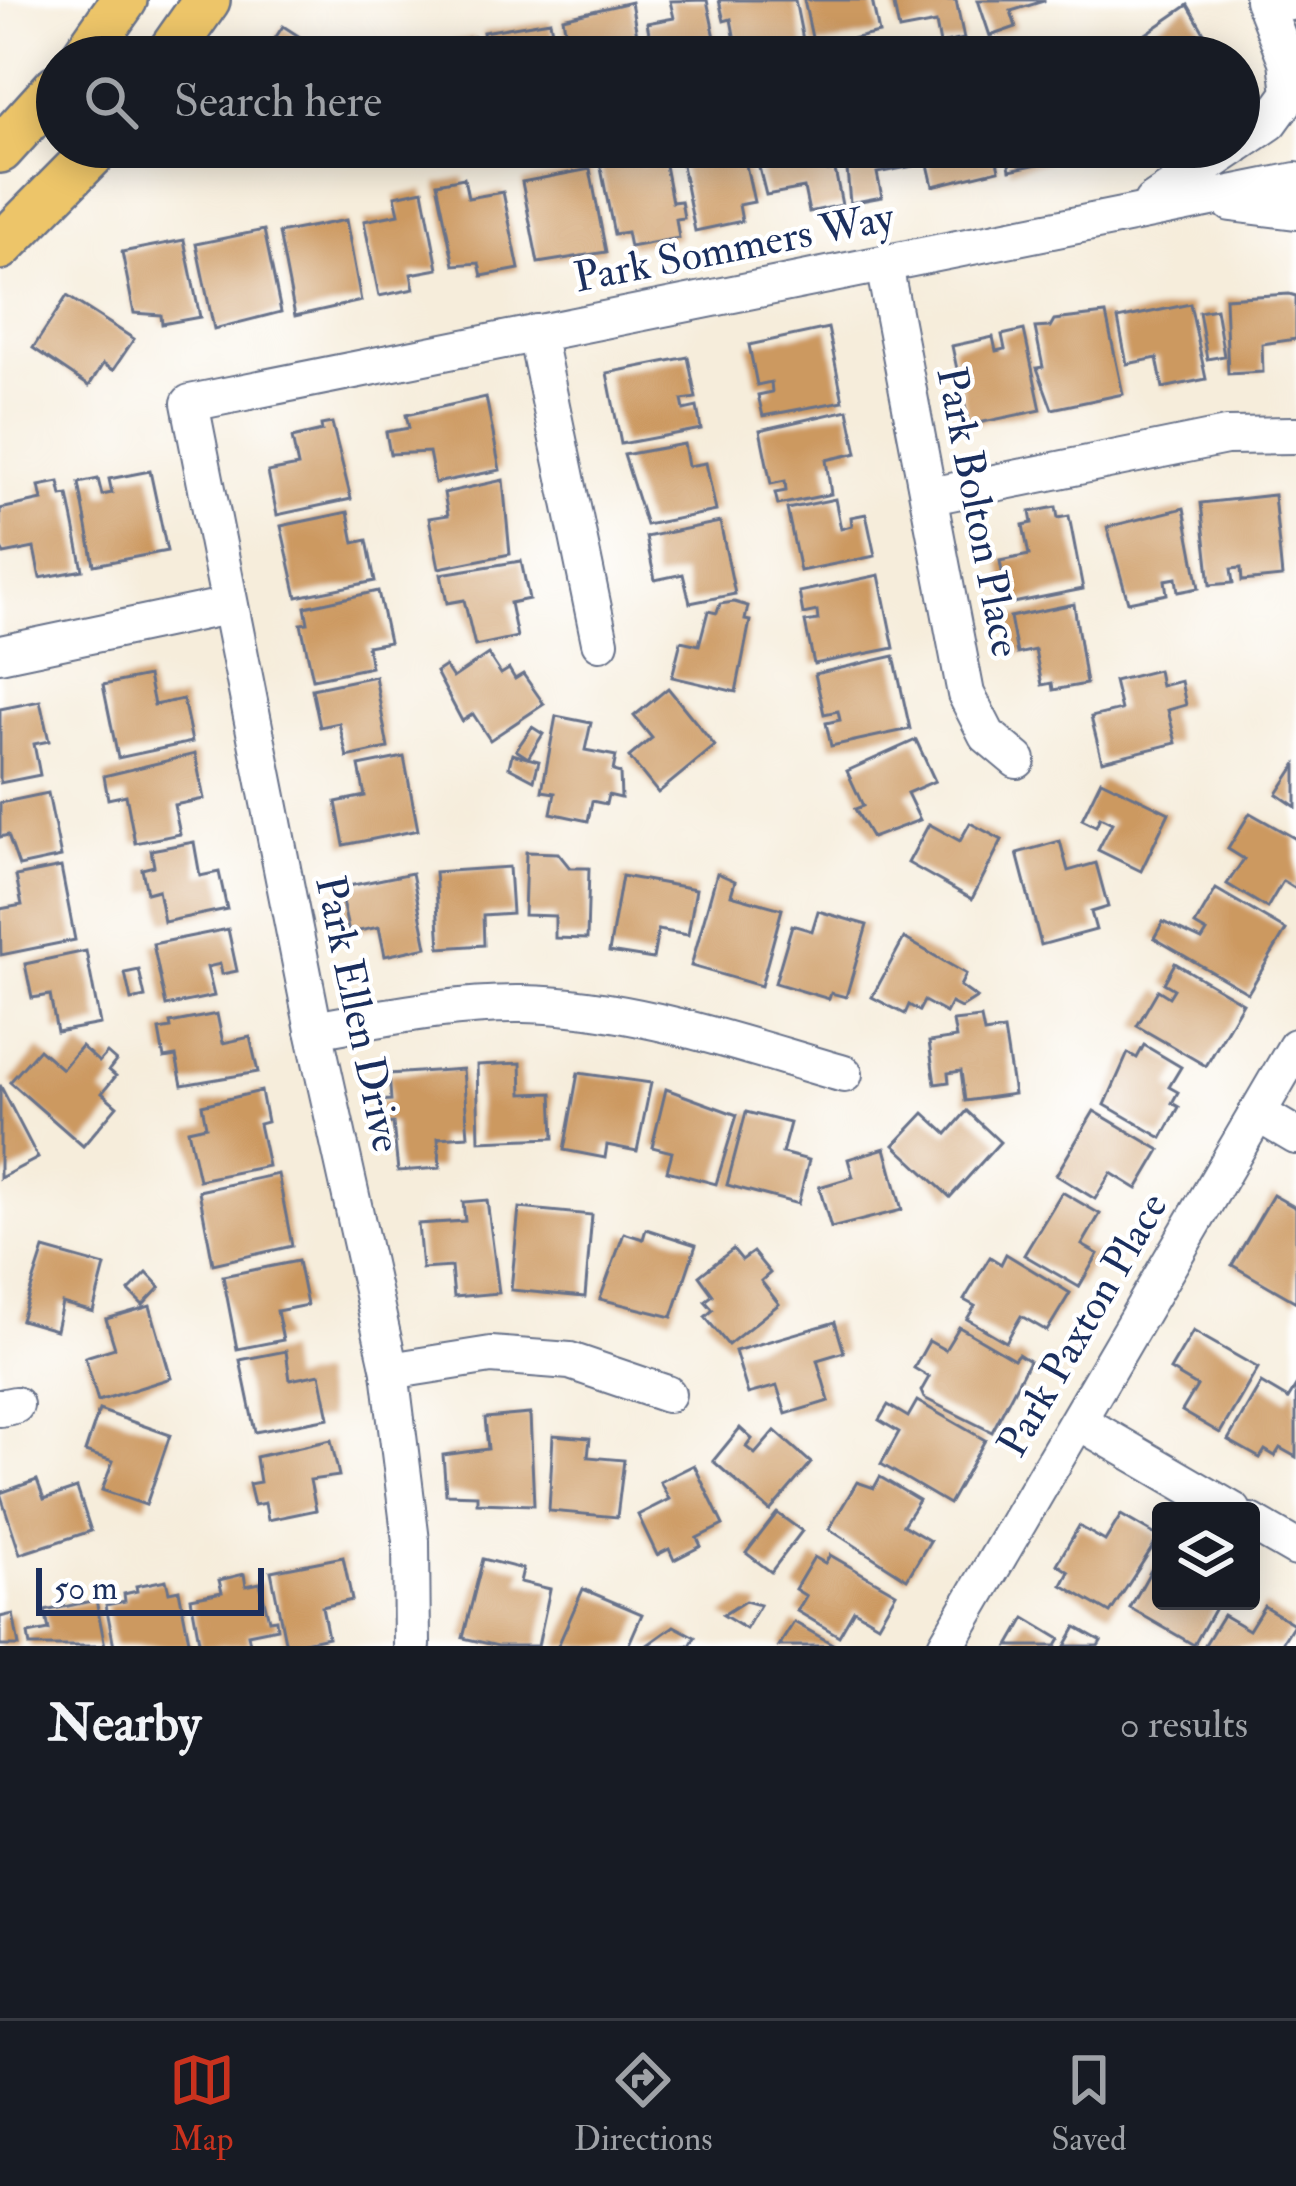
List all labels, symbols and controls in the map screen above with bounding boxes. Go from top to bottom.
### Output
search box [36,36,1260,168]
icon: search [78,69,144,135]
text: Search here [174,74,382,130]
street label: Park Sommers Way [570,191,899,305]
street label: Park Bolton Place [924,362,1032,662]
street label: Park Ellen Drive [303,871,413,1157]
street label: Park Paxton Place [986,1184,1180,1466]
map controls [1152,1502,1260,1610]
button: layers [1152,1502,1260,1610]
scale bar [36,1562,264,1615]
text: 50 m [54,1568,118,1609]
text: Nearby [48,1692,201,1756]
text: 0 results [1120,1700,1248,1749]
tab: Map [169,2047,235,2160]
tab: Directions [574,2047,713,2160]
tab: Saved [1051,2047,1127,2160]

